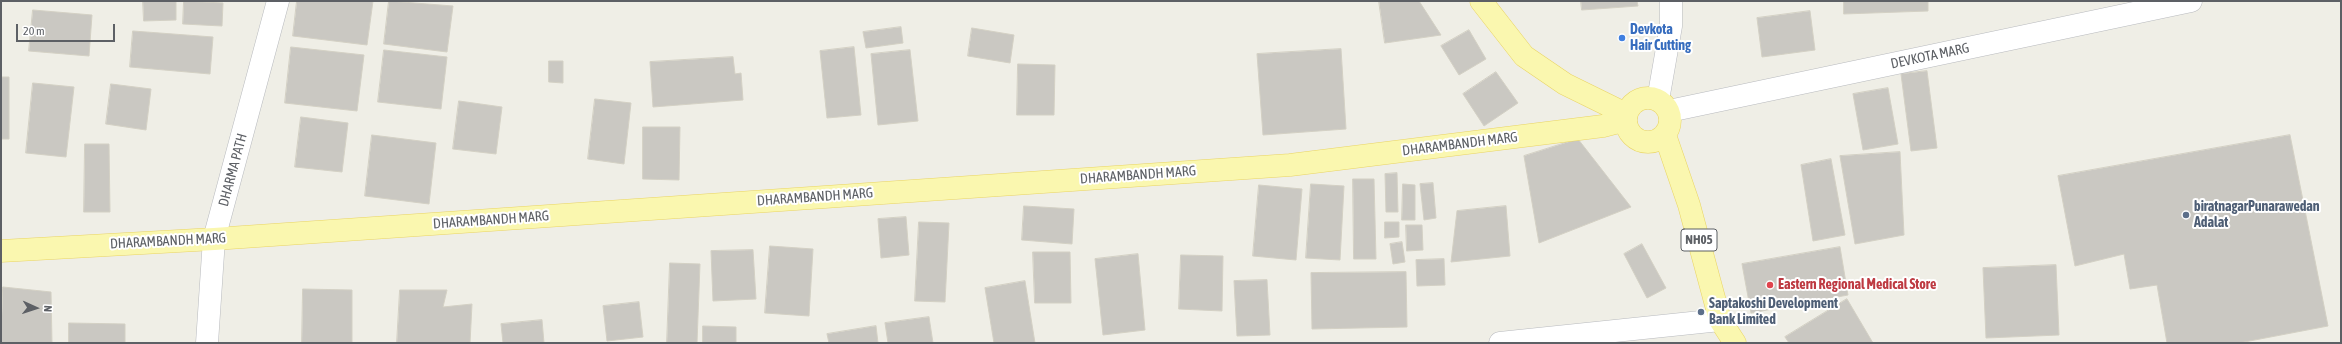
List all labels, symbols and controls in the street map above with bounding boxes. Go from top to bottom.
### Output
scale bar [18,16,117,42]
place label: Devkota Hair Cutting [1630,22,1691,54]
text: 20 m [23,24,45,38]
marker: Devkota Hair Cutting [1617,33,1627,43]
street label: DEVKOTA MARG [1889,39,1971,73]
street label: DHARAMBANDH MARG [1401,129,1519,159]
street label: DHARMA PATH [215,132,251,208]
street label: DHARAMBANDH MARG [1079,163,1197,187]
street label: DHARAMBANDH MARG [756,185,874,209]
place label: biratnagarPunarawedan Adalat [2194,199,2320,232]
street label: DHARAMBANDH MARG [432,208,550,232]
marker: biratnagarPunarawedan Adalat [2181,210,2191,220]
road number: NH05 [1681,229,1717,251]
street label: DHARAMBANDH MARG [110,230,226,252]
place label: Eastern Regional Medical Store [1778,277,1936,293]
marker: Eastern Regional Medical Store [1765,280,1775,290]
north arrow [16,288,56,328]
place label: Saptakoshi Development Bank Limited [1709,296,1838,328]
text: N [42,305,54,312]
marker: Saptakoshi Development Bank Limited [1696,307,1706,317]

